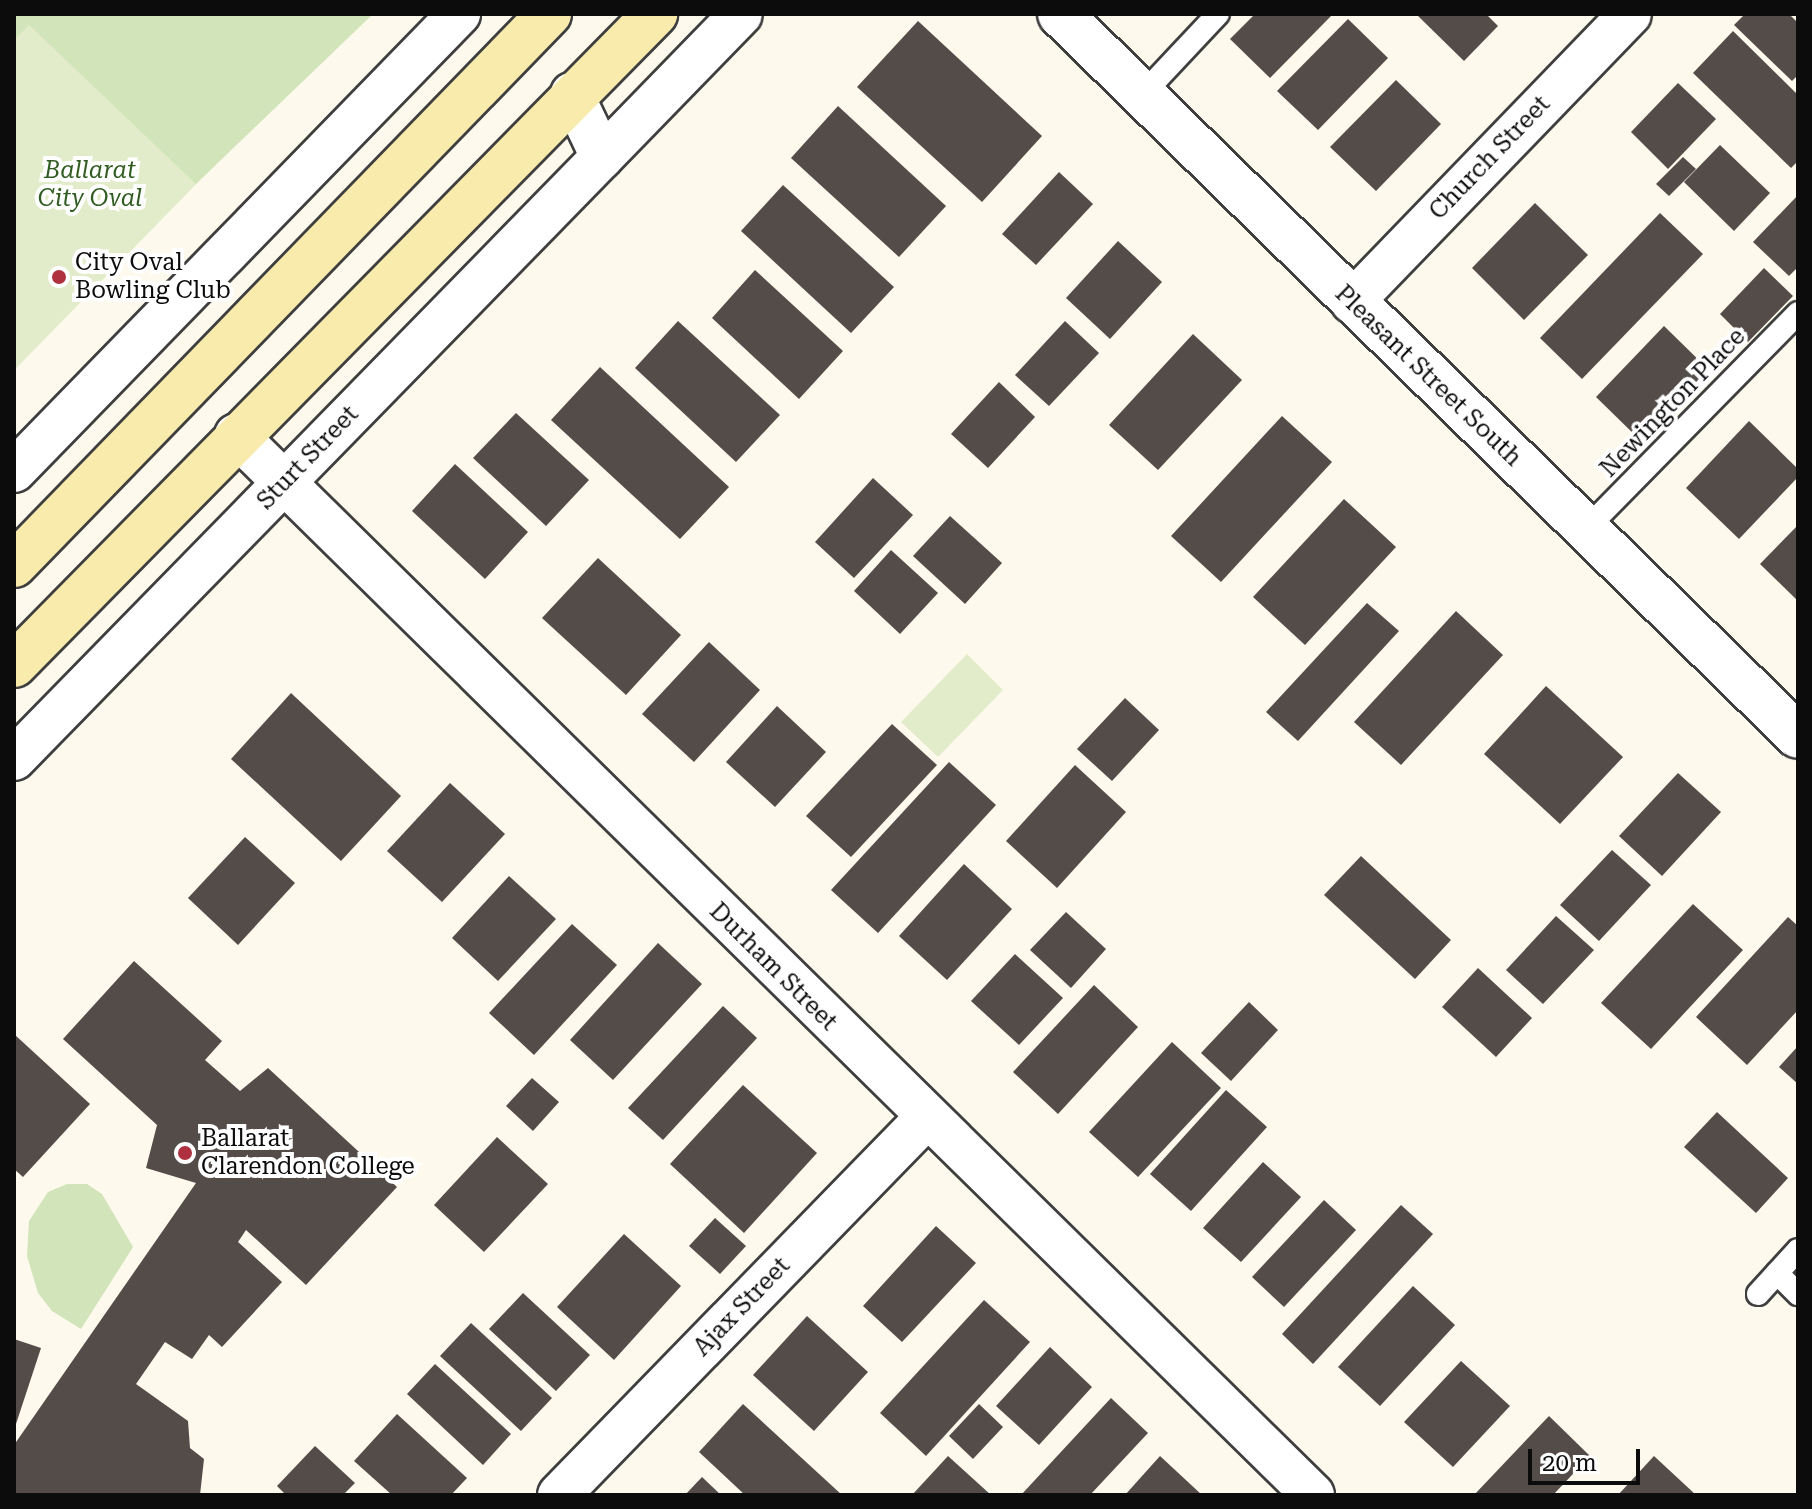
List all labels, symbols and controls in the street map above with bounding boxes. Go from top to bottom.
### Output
street label: Church Street [1424,90,1556,226]
park label: Ballarat City Oval [38,157,142,213]
place label: City Oval Bowling Club [75,249,231,305]
marker: City Oval Bowling Club [50,268,68,286]
street label: Pleasant Street South [1329,280,1527,472]
street label: Newington Place [1595,323,1751,483]
street label: Sturt Street [252,400,364,516]
street label: Durham Street [703,897,843,1037]
place label: Ballarat Clarendon College [201,1125,415,1181]
marker: Ballarat Clarendon College [176,1144,194,1162]
street label: Ajax Street [688,1252,796,1362]
scale bar [1532,1433,1644,1483]
text: 20 m [1542,1449,1597,1477]

